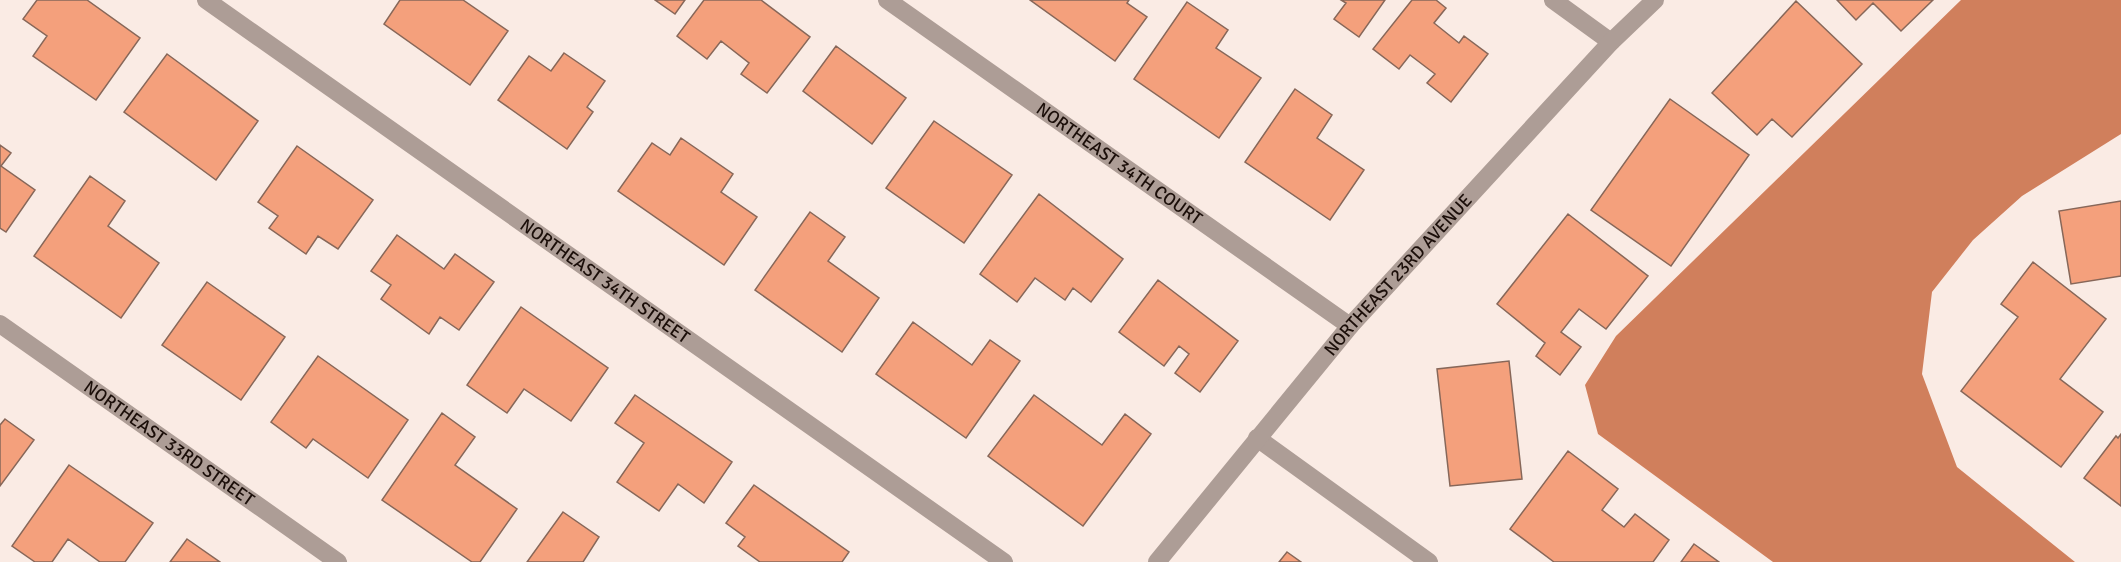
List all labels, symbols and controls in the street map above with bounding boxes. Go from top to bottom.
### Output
street label: NORTHEAST 34TH COURT [1032,98,1207,230]
street label: NORTHEAST 23RD AVENUE [1319,189,1477,360]
street label: NORTHEAST 34TH STREET [516,214,694,348]
street label: NORTHEAST 33RD STREET [80,376,259,511]

